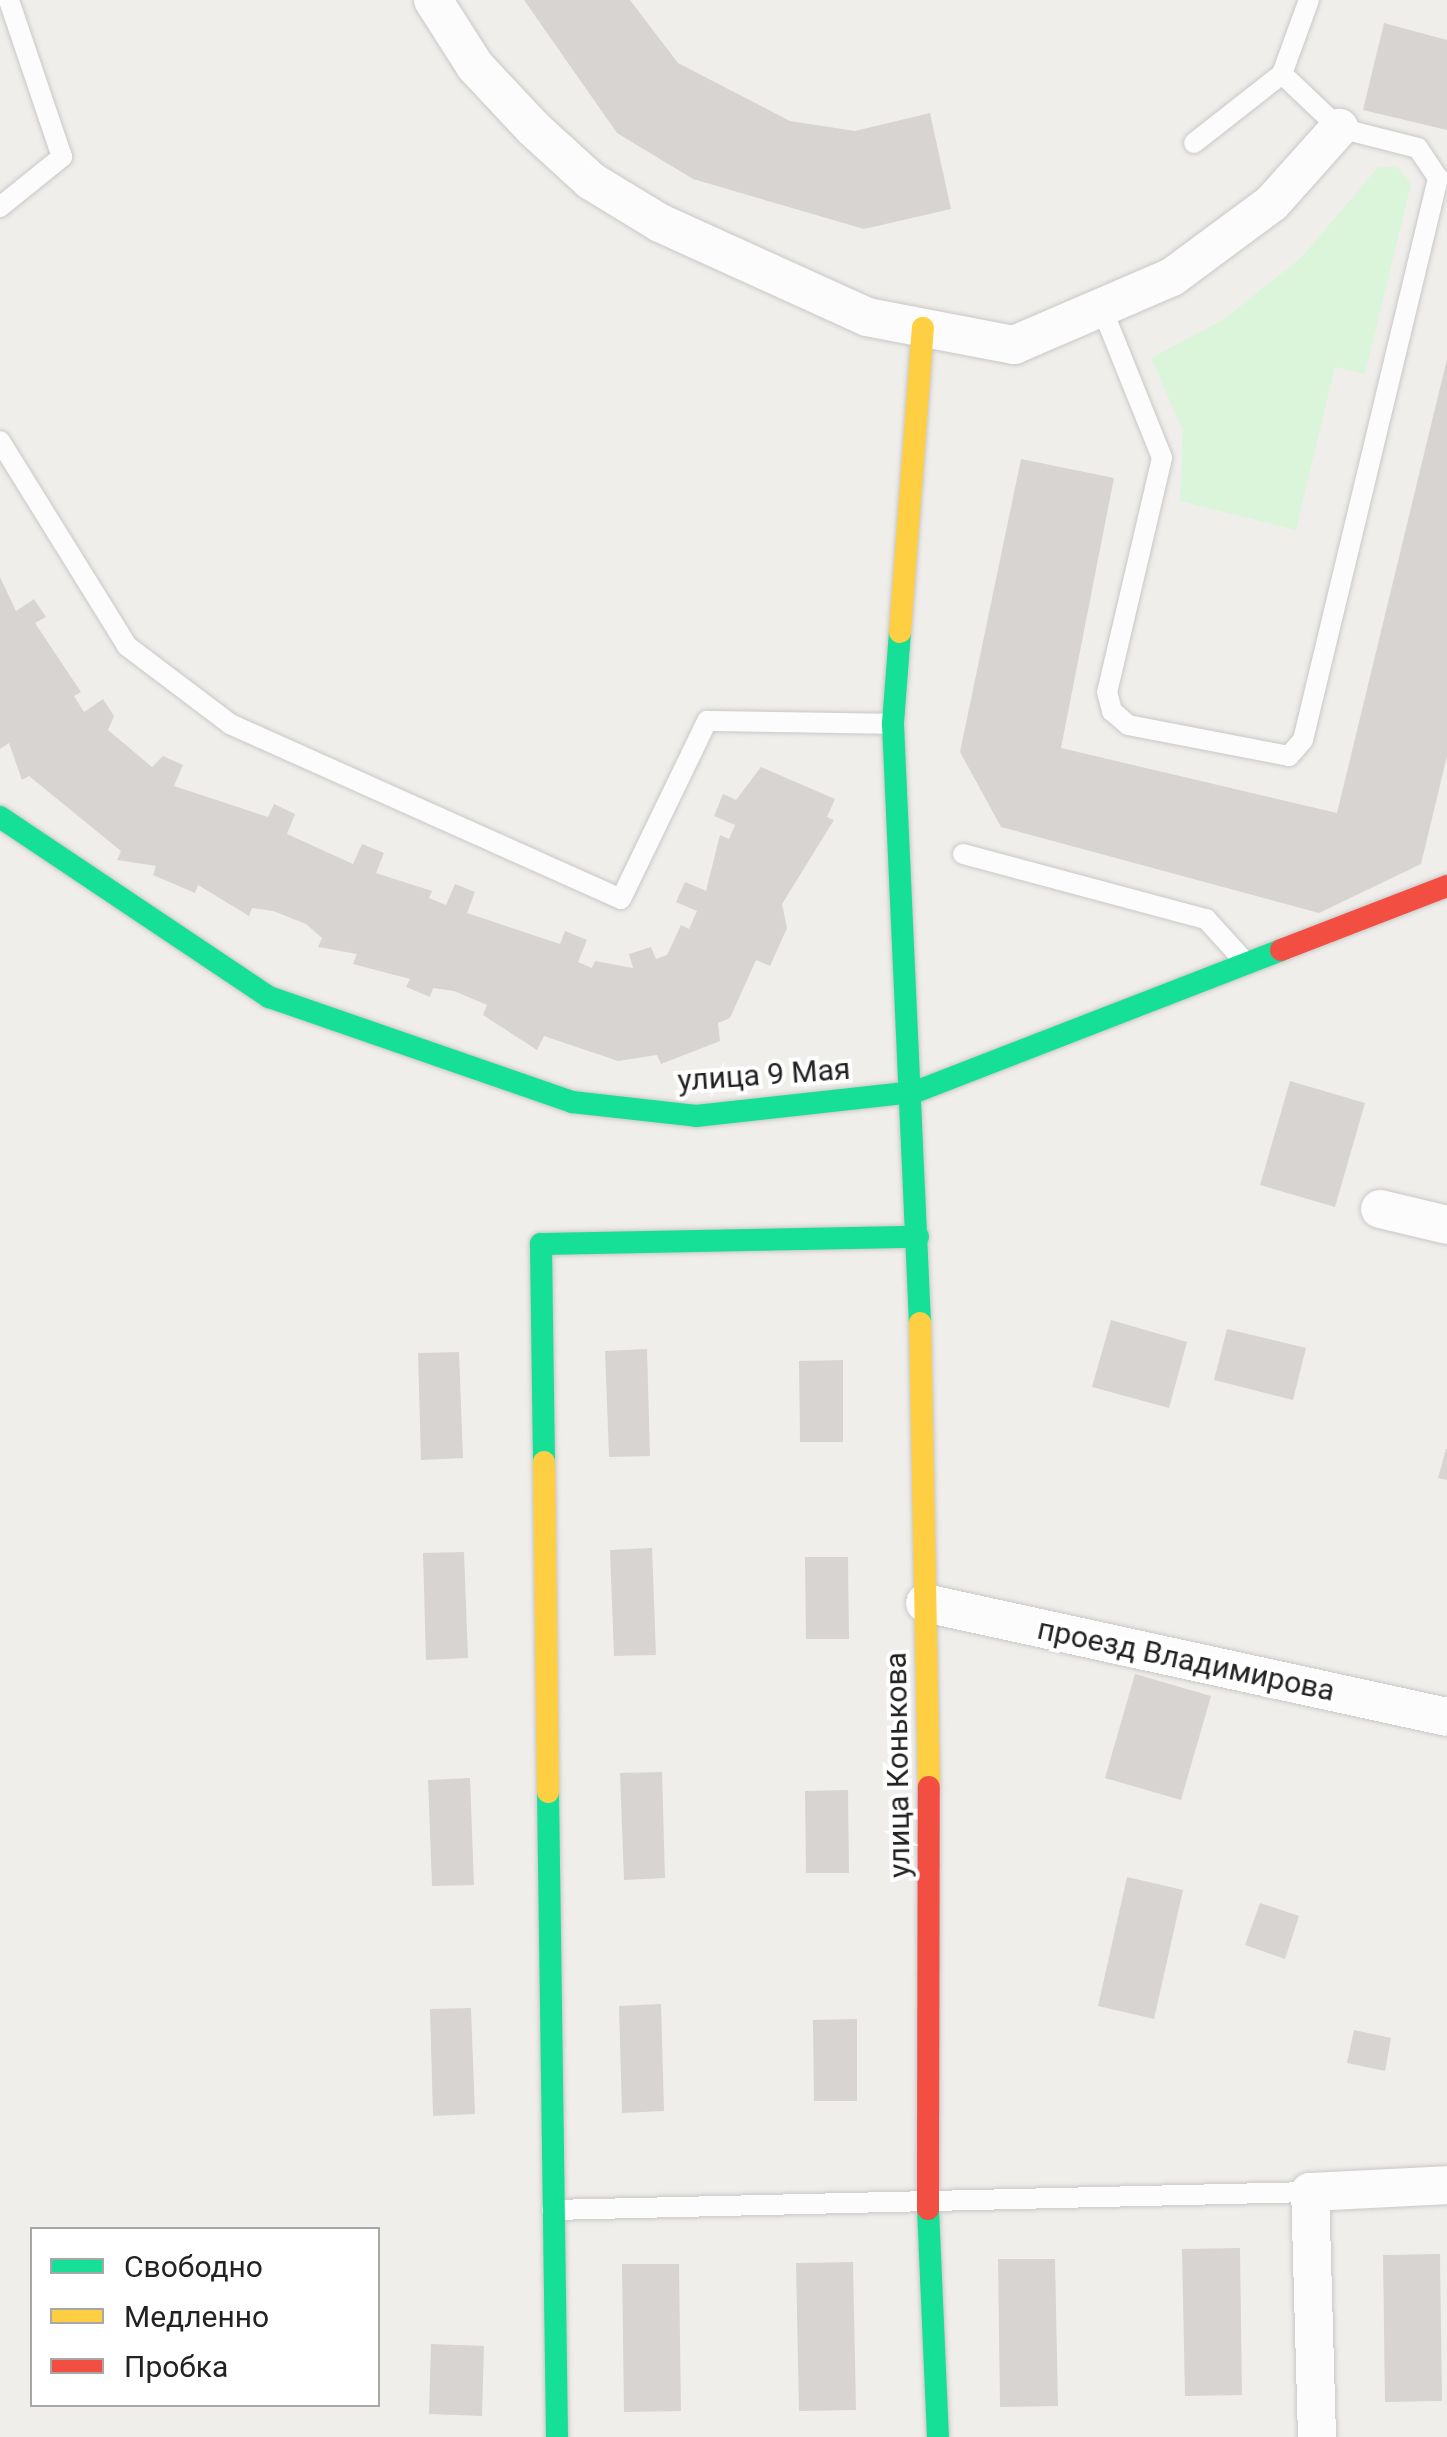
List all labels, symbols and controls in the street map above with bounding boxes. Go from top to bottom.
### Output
street label: улица 9 Мая [676,1051,852,1099]
street label: проезд Владимирова [1034,1611,1338,1709]
street label: улица Конькова [878,1652,918,1878]
legend [30,2227,380,2407]
text: Свободно [124,2249,263,2284]
text: Медленно [124,2299,269,2334]
text: Пробка [124,2349,228,2384]

